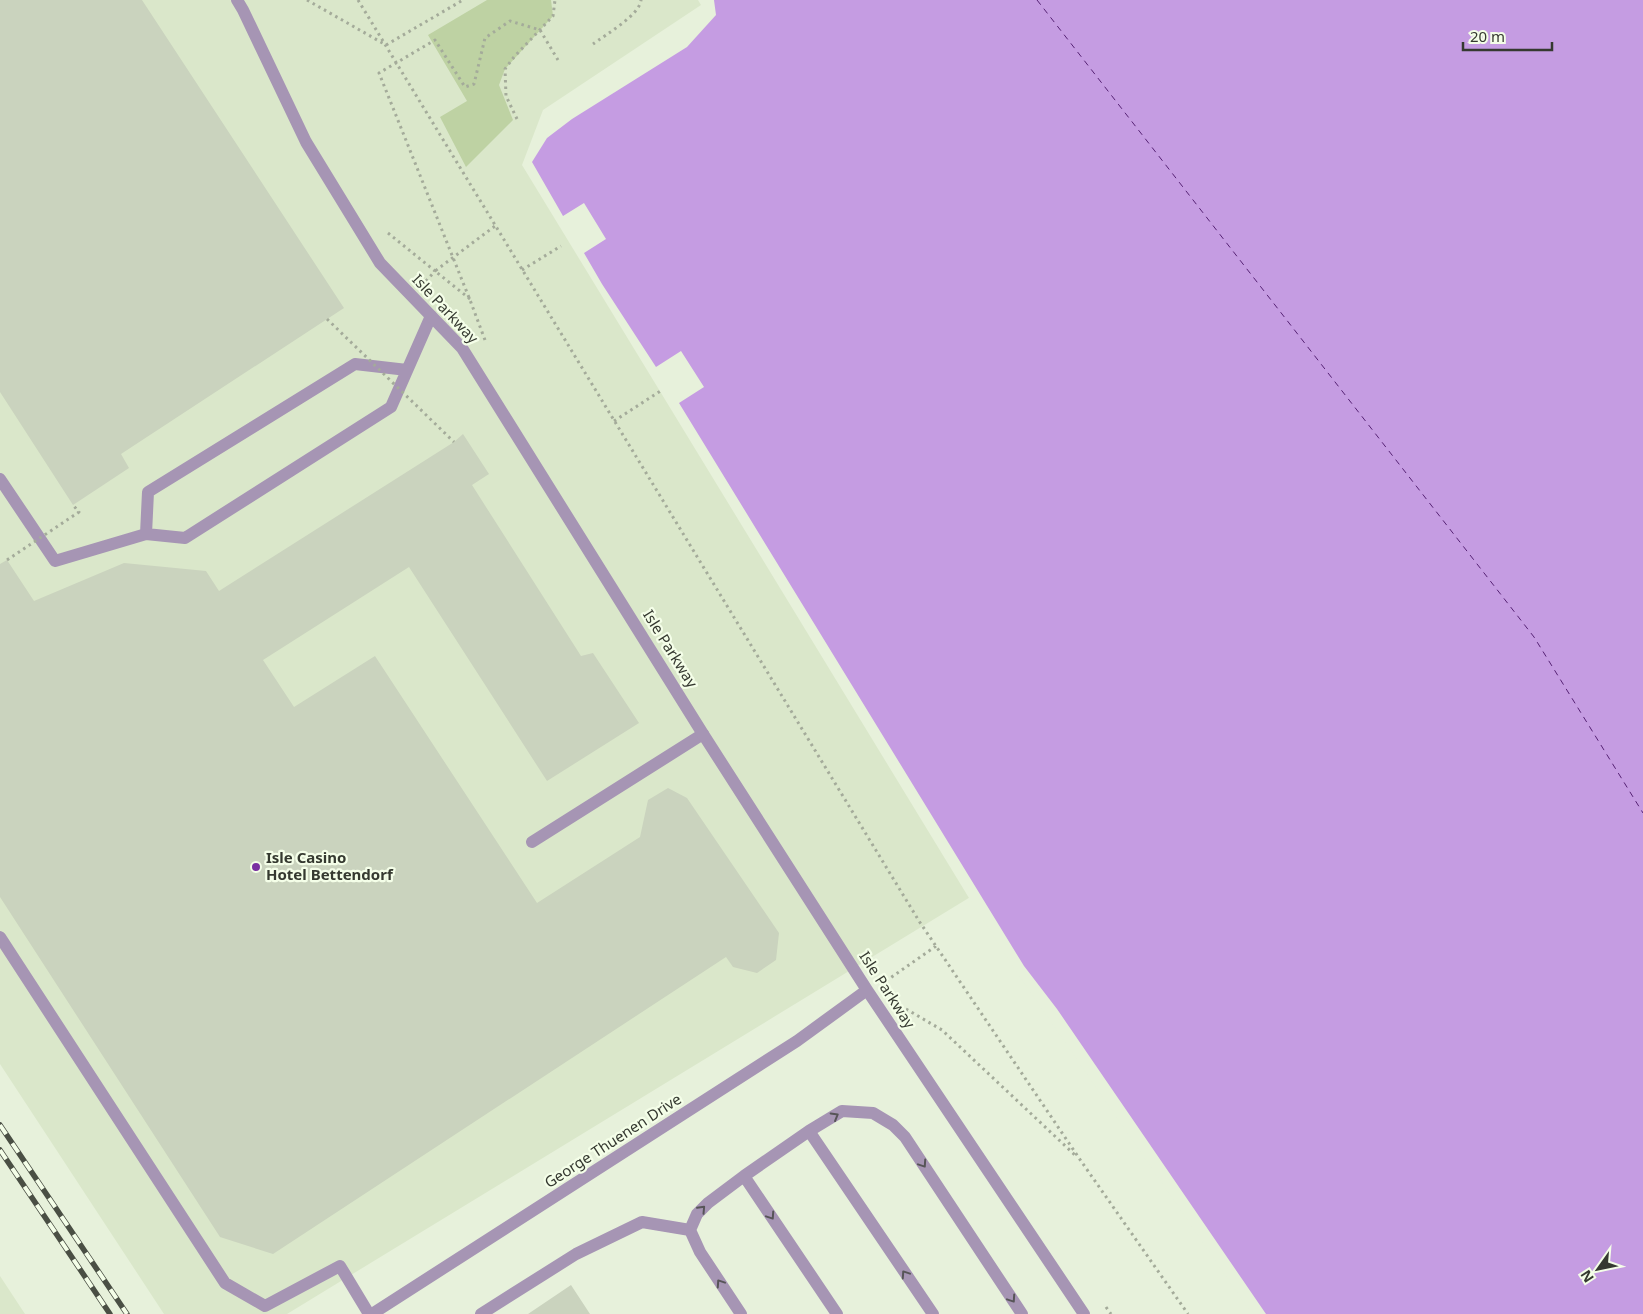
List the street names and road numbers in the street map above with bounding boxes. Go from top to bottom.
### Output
street label: Isle Parkway [408,269,483,348]
street label: Isle Parkway [639,606,703,691]
street label: Isle Parkway [855,947,920,1032]
street label: George Thuenen Drive [540,1088,685,1192]

